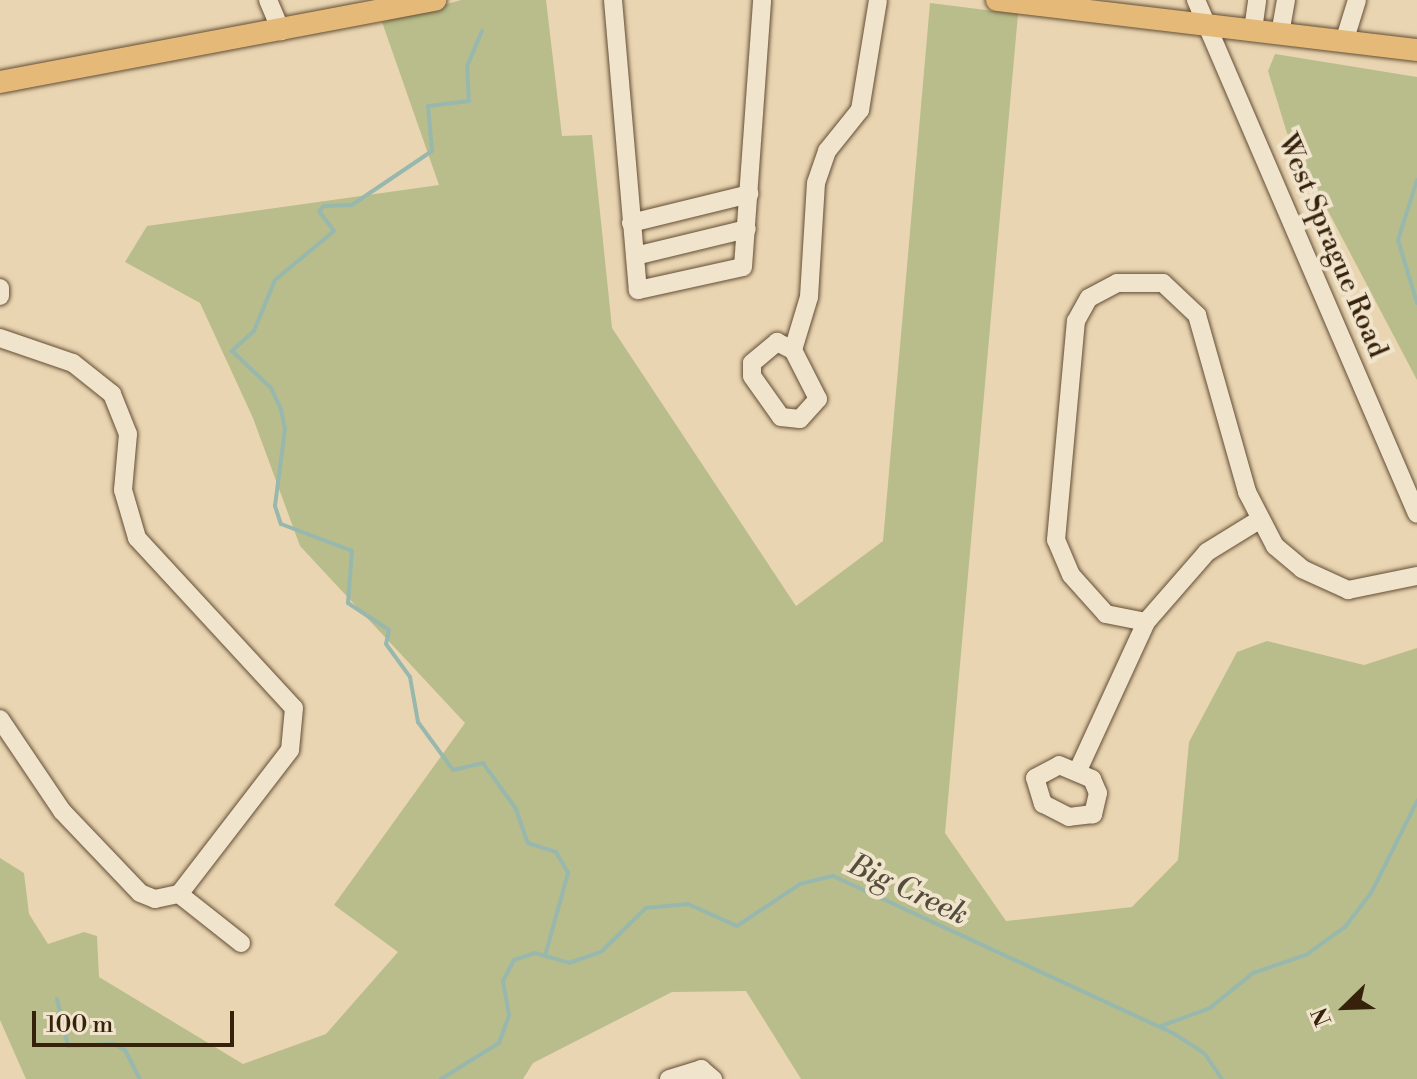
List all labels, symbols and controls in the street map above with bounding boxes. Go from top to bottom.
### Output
street label: West Sprague Road [1270,129,1394,363]
water label: Big Creek [843,847,973,933]
north arrow [1305,967,1385,1047]
scale bar [36,995,238,1045]
text: N [1307,1003,1338,1030]
text: 100 m [46,1010,113,1040]

